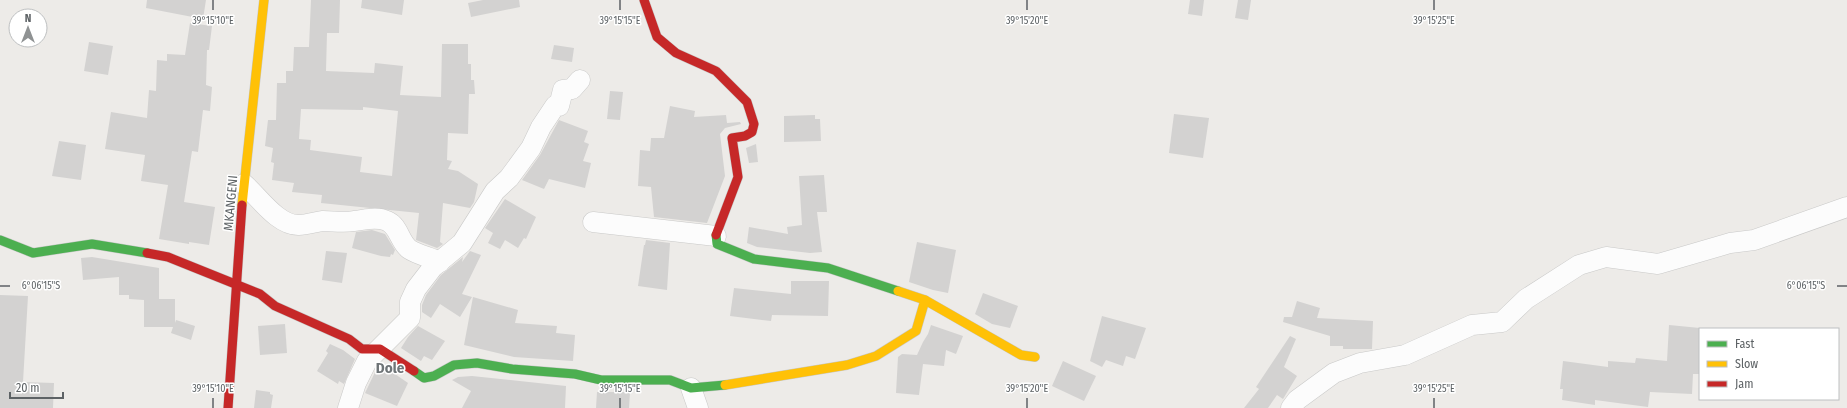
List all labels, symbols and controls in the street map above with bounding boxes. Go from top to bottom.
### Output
north arrow [8,8,48,48]
text: N [25,12,31,25]
text: 39°15'10"E [192,15,234,27]
text: 39°15'15"E [600,15,641,27]
text: 39°15'20"E [1006,15,1048,27]
text: 39°15'25"E [1413,15,1455,27]
street label: MKANGENI [221,175,240,231]
text: 6°06'15"S [22,280,60,292]
text: 6°06'15"S [1787,280,1825,292]
legend [1699,328,1839,400]
text: Fast [1735,337,1754,351]
text: Slow [1735,357,1758,371]
district label: Dole [376,359,405,377]
scale bar [10,374,63,400]
text: Jam [1735,377,1753,391]
text: 20 m [16,381,40,395]
text: 39°15'10"E [192,383,234,395]
text: 39°15'15"E [600,383,641,395]
text: 39°15'20"E [1006,383,1048,395]
text: 39°15'25"E [1413,383,1455,395]

